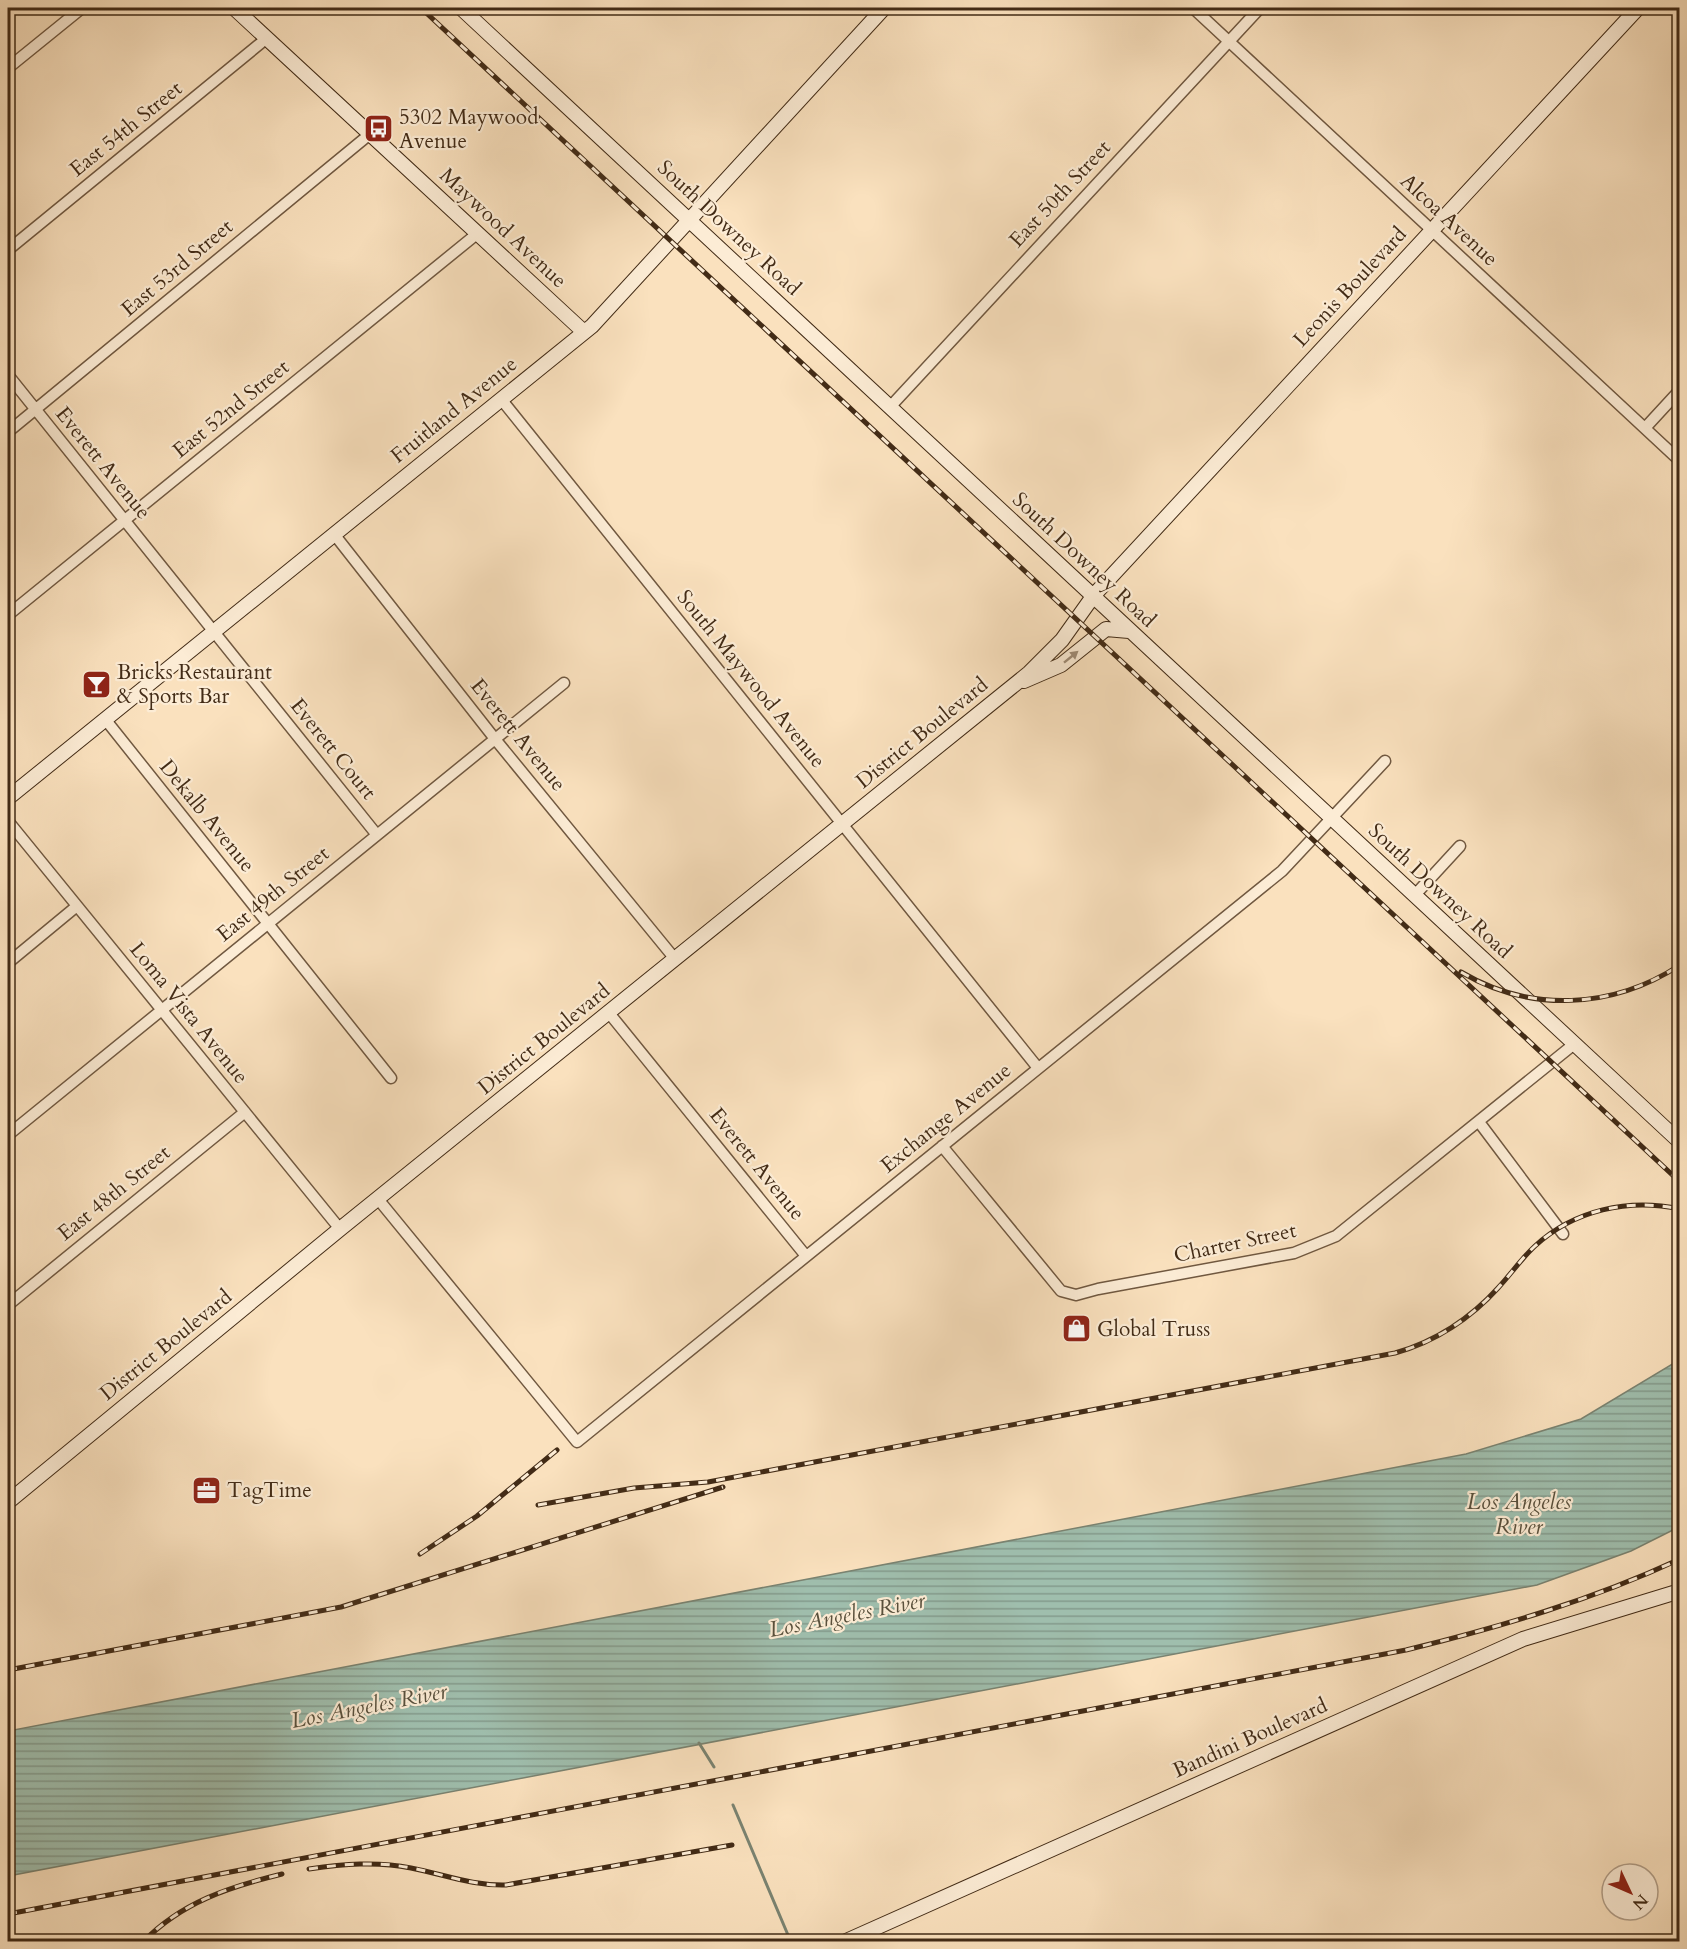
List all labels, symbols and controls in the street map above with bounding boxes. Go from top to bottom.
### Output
street label: East 54th Street [64,74,189,183]
place label: 5302 Maywood Avenue [399,103,538,156]
bus stop icon: 5302 Maywood Avenue [362,113,394,145]
street label: East 50th Street [1003,134,1118,254]
street label: South Downey Road [651,154,807,302]
street label: Maywood Avenue [433,161,573,295]
street label: Alcoa Avenue [1394,167,1504,273]
street label: East 53rd Street [115,212,239,323]
street label: Leonis Boulevard [1287,221,1413,353]
street label: Fruitland Avenue [385,350,523,470]
street label: East 52nd Street [167,353,296,465]
street label: Everett Avenue [49,401,157,525]
street label: South Downey Road [1006,486,1162,634]
street label: South Maywood Avenue [670,584,832,774]
one-way arrow [1063,651,1078,664]
place label: Bricks Restaurant & Sports Bar [117,658,272,711]
bar icon: Bricks Restaurant & Sports Bar [80,668,112,700]
street label: District Boulevard [850,671,994,795]
street label: Everett Avenue [464,673,572,797]
street label: Everett Court [283,692,383,806]
street label: Dekalb Avenue [153,754,261,878]
street label: South Downey Road [1362,817,1518,965]
street label: East 49th Street [211,839,336,948]
street label: Loma Vista Avenue [123,936,255,1090]
street label: District Boulevard [472,977,616,1101]
street label: Exchange Avenue [874,1056,1018,1180]
street label: Everett Avenue [703,1102,811,1226]
street label: East 48th Street [52,1138,177,1247]
street label: Charter Street [1171,1216,1299,1270]
street label: District Boulevard [94,1283,238,1407]
shop icon: Global Truss [1060,1313,1092,1345]
place label: Global Truss [1097,1315,1210,1344]
office icon: TagTime [190,1474,222,1506]
place label: TagTime [227,1476,312,1505]
water label: Los Angeles River [1467,1487,1572,1542]
water label: Los Angeles River [766,1585,928,1645]
water label: Los Angeles River [288,1676,450,1736]
street label: Bandini Boulevard [1168,1691,1332,1785]
north arrow [1600,1862,1660,1922]
text: N [1627,1889,1653,1914]

